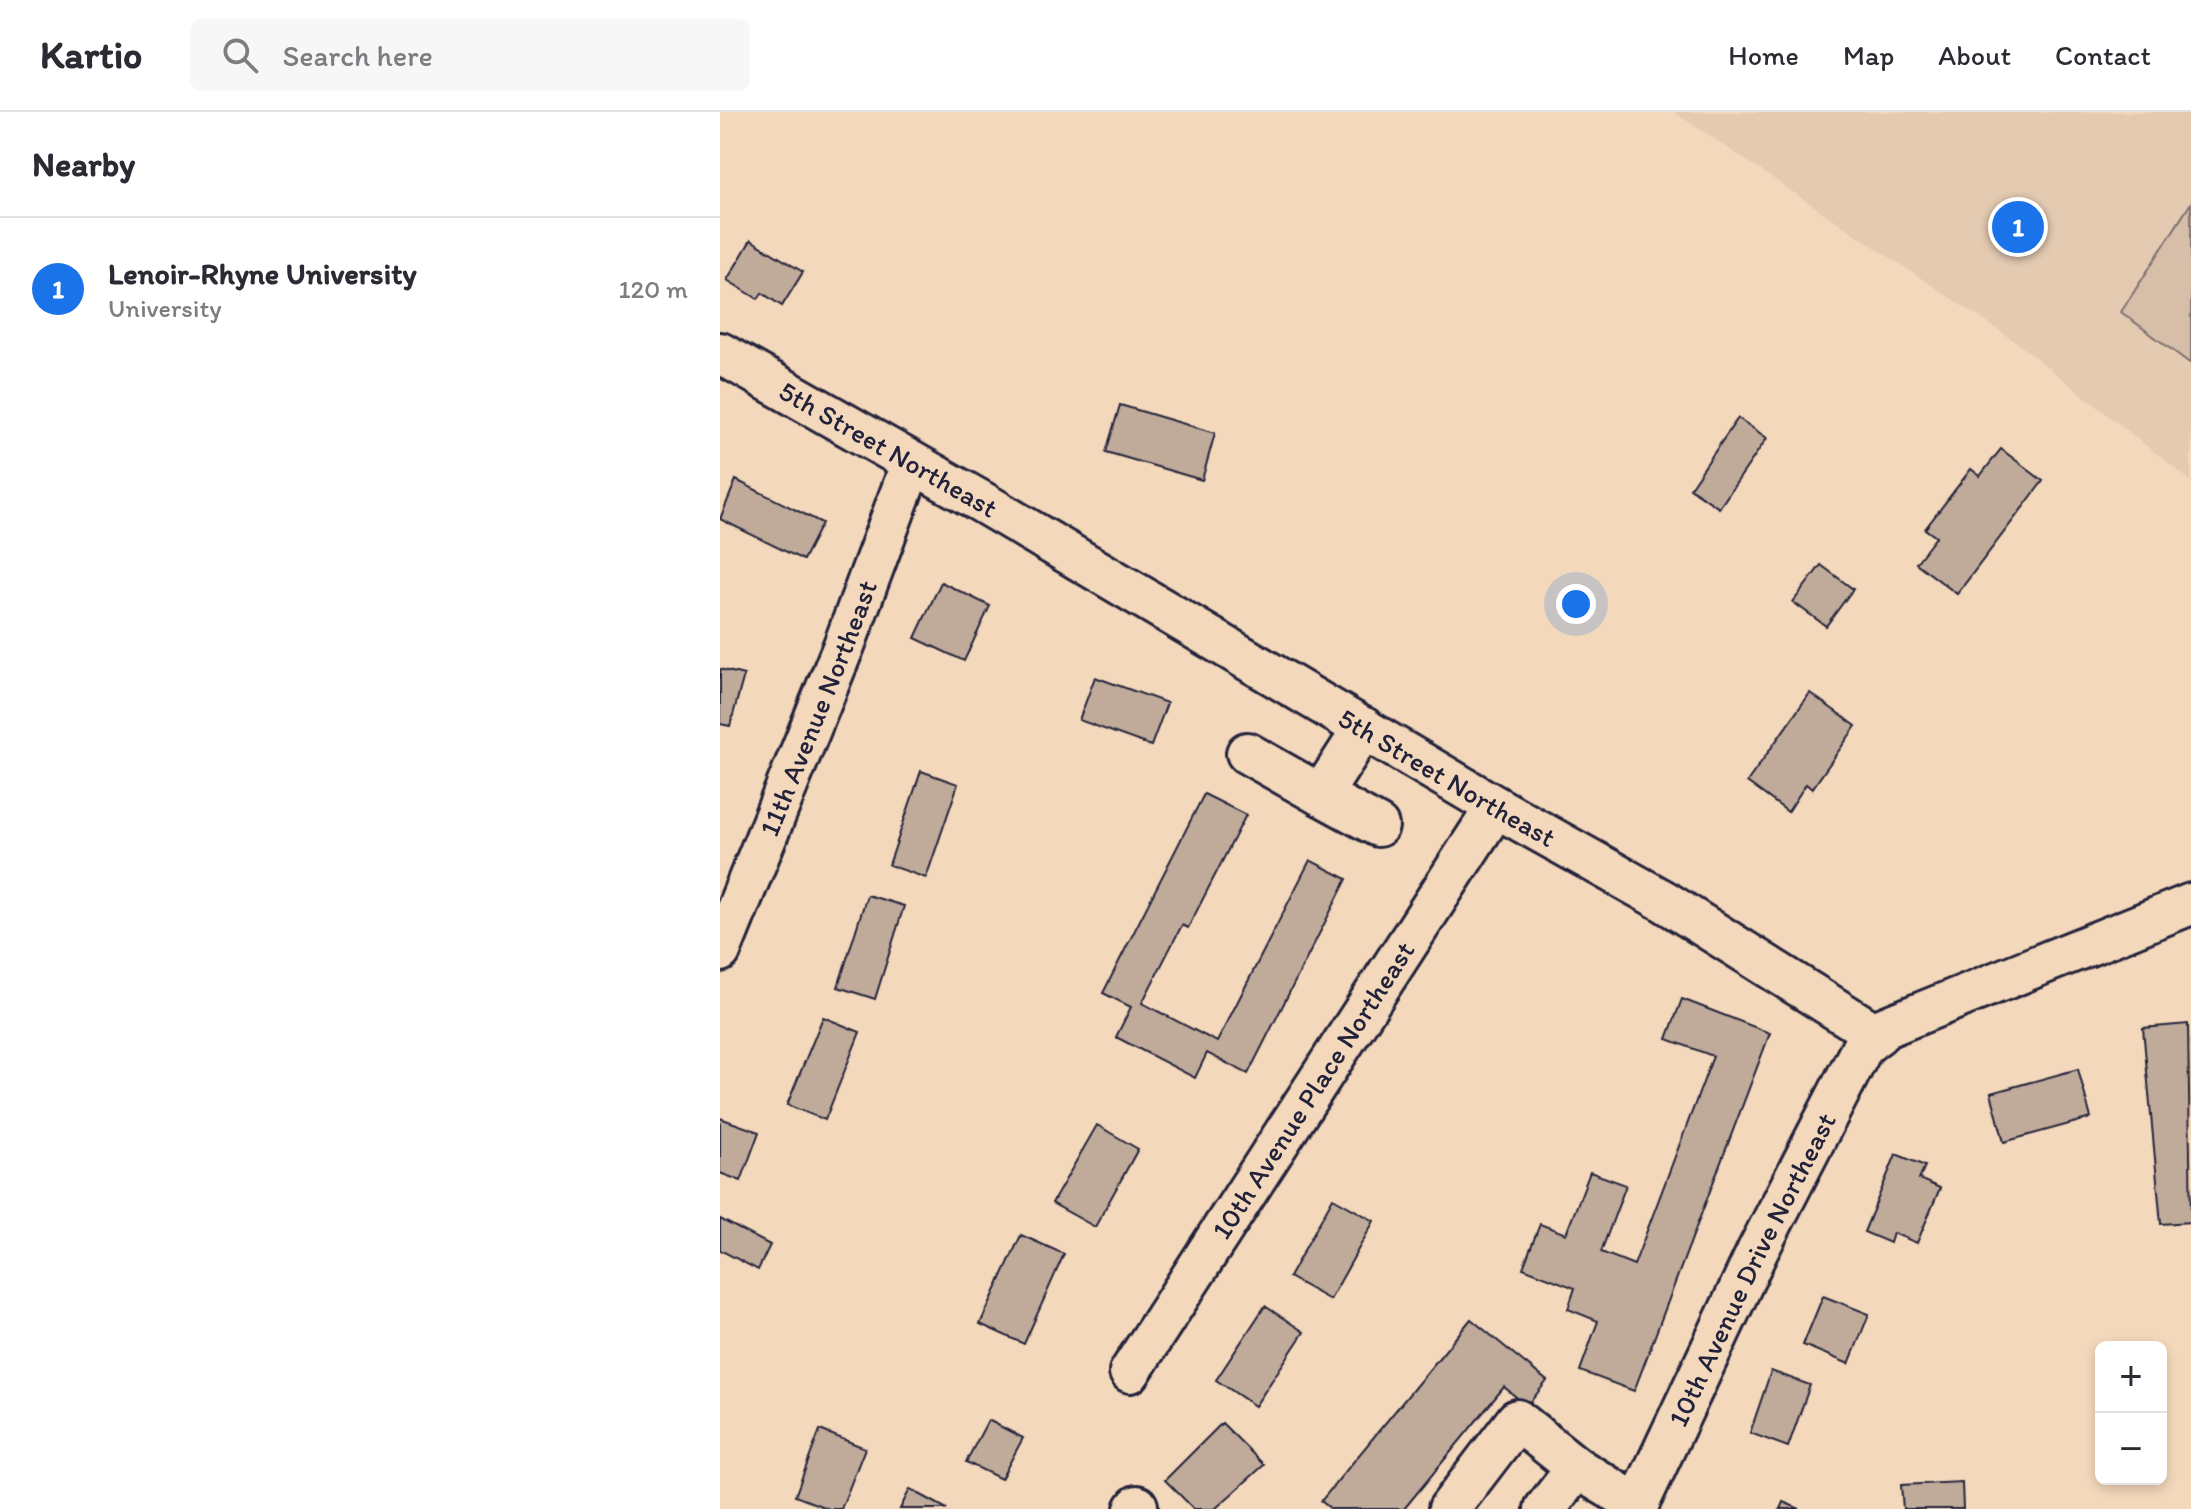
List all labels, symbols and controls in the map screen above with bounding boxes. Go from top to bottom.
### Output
search box [190,19,750,91]
text: Kartio [40,32,142,78]
icon: search [218,33,262,77]
text: Search here [282,37,433,74]
text: Home [1728,38,1799,72]
text: Map [1843,38,1894,72]
text: About [1938,38,2011,72]
text: Contact [2055,38,2151,72]
text: Nearby [32,144,135,185]
pin: 1 [1992,197,2044,257]
text: Lenoir-Rhyne University [108,255,417,292]
text: 1 [52,273,64,305]
text: 120 m [619,273,688,305]
text: University [108,292,222,324]
street label: 5th Street Northeast [773,373,1004,525]
street label: 11th Avenue Northeast [752,575,884,841]
your location [1556,584,1596,624]
street label: 5th Street Northeast [1332,700,1562,854]
street label: 10th Avenue Place Northeast [1204,935,1421,1245]
street label: 10th Avenue Drive Northeast [1660,1107,1843,1432]
map controls [2095,1341,2167,1485]
button: + [2095,1341,2167,1413]
button: − [2095,1413,2167,1485]

